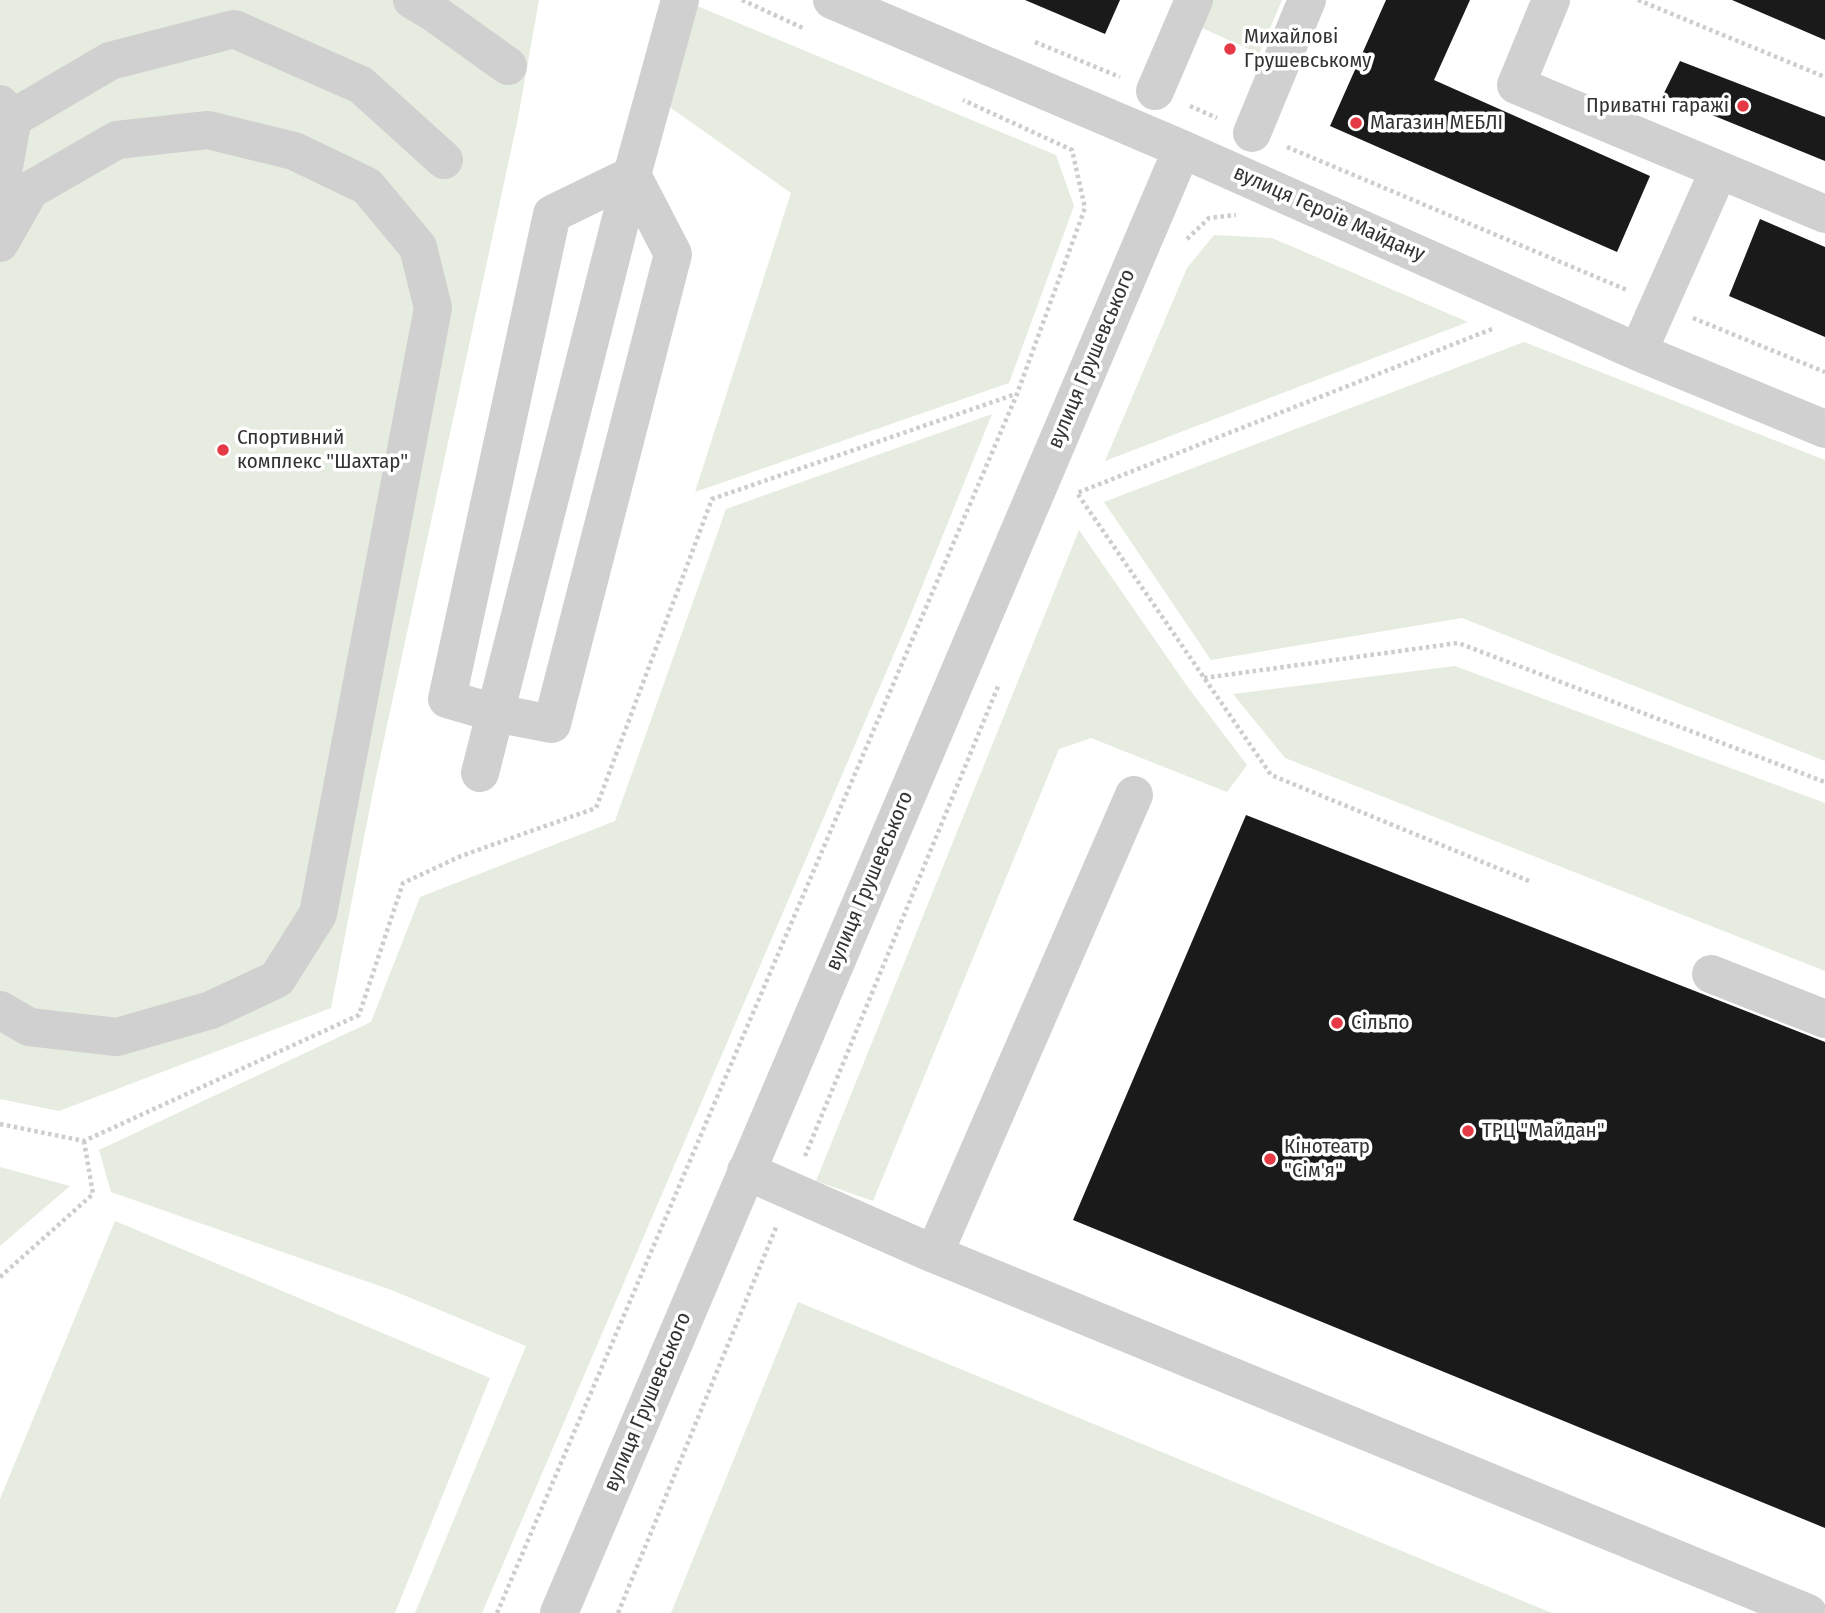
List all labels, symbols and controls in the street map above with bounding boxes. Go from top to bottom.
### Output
place label: Михайлові Грушевському [1244,24,1371,74]
marker: Михайлові Грушевському [1222,41,1238,57]
place label: Приватні гаражі [1586,93,1729,119]
marker: Приватні гаражі [1735,98,1751,114]
place label: Магазин МЕБЛІ [1370,110,1503,136]
marker: Магазин МЕБЛІ [1348,115,1364,131]
street label: вулиця Героїв Майдану [1229,160,1429,268]
street label: вулиця Грушевського [1043,266,1141,452]
place label: Спортивний комплекс "Шахтар" [237,425,408,475]
marker: Спортивний комплекс "Шахтар" [215,442,231,458]
street label: вулиця Грушевського [821,788,919,974]
place label: Сільпо [1351,1010,1410,1036]
marker: Сільпо [1329,1015,1345,1031]
place label: ТРЦ "Майдан" [1482,1118,1605,1144]
marker: ТРЦ "Майдан" [1460,1123,1476,1139]
place label: Кінотеатр "Сім'я" [1284,1134,1370,1184]
marker: Кінотеатр "Сім'я" [1262,1151,1278,1167]
street label: вулиця Грушевського [599,1309,697,1495]

